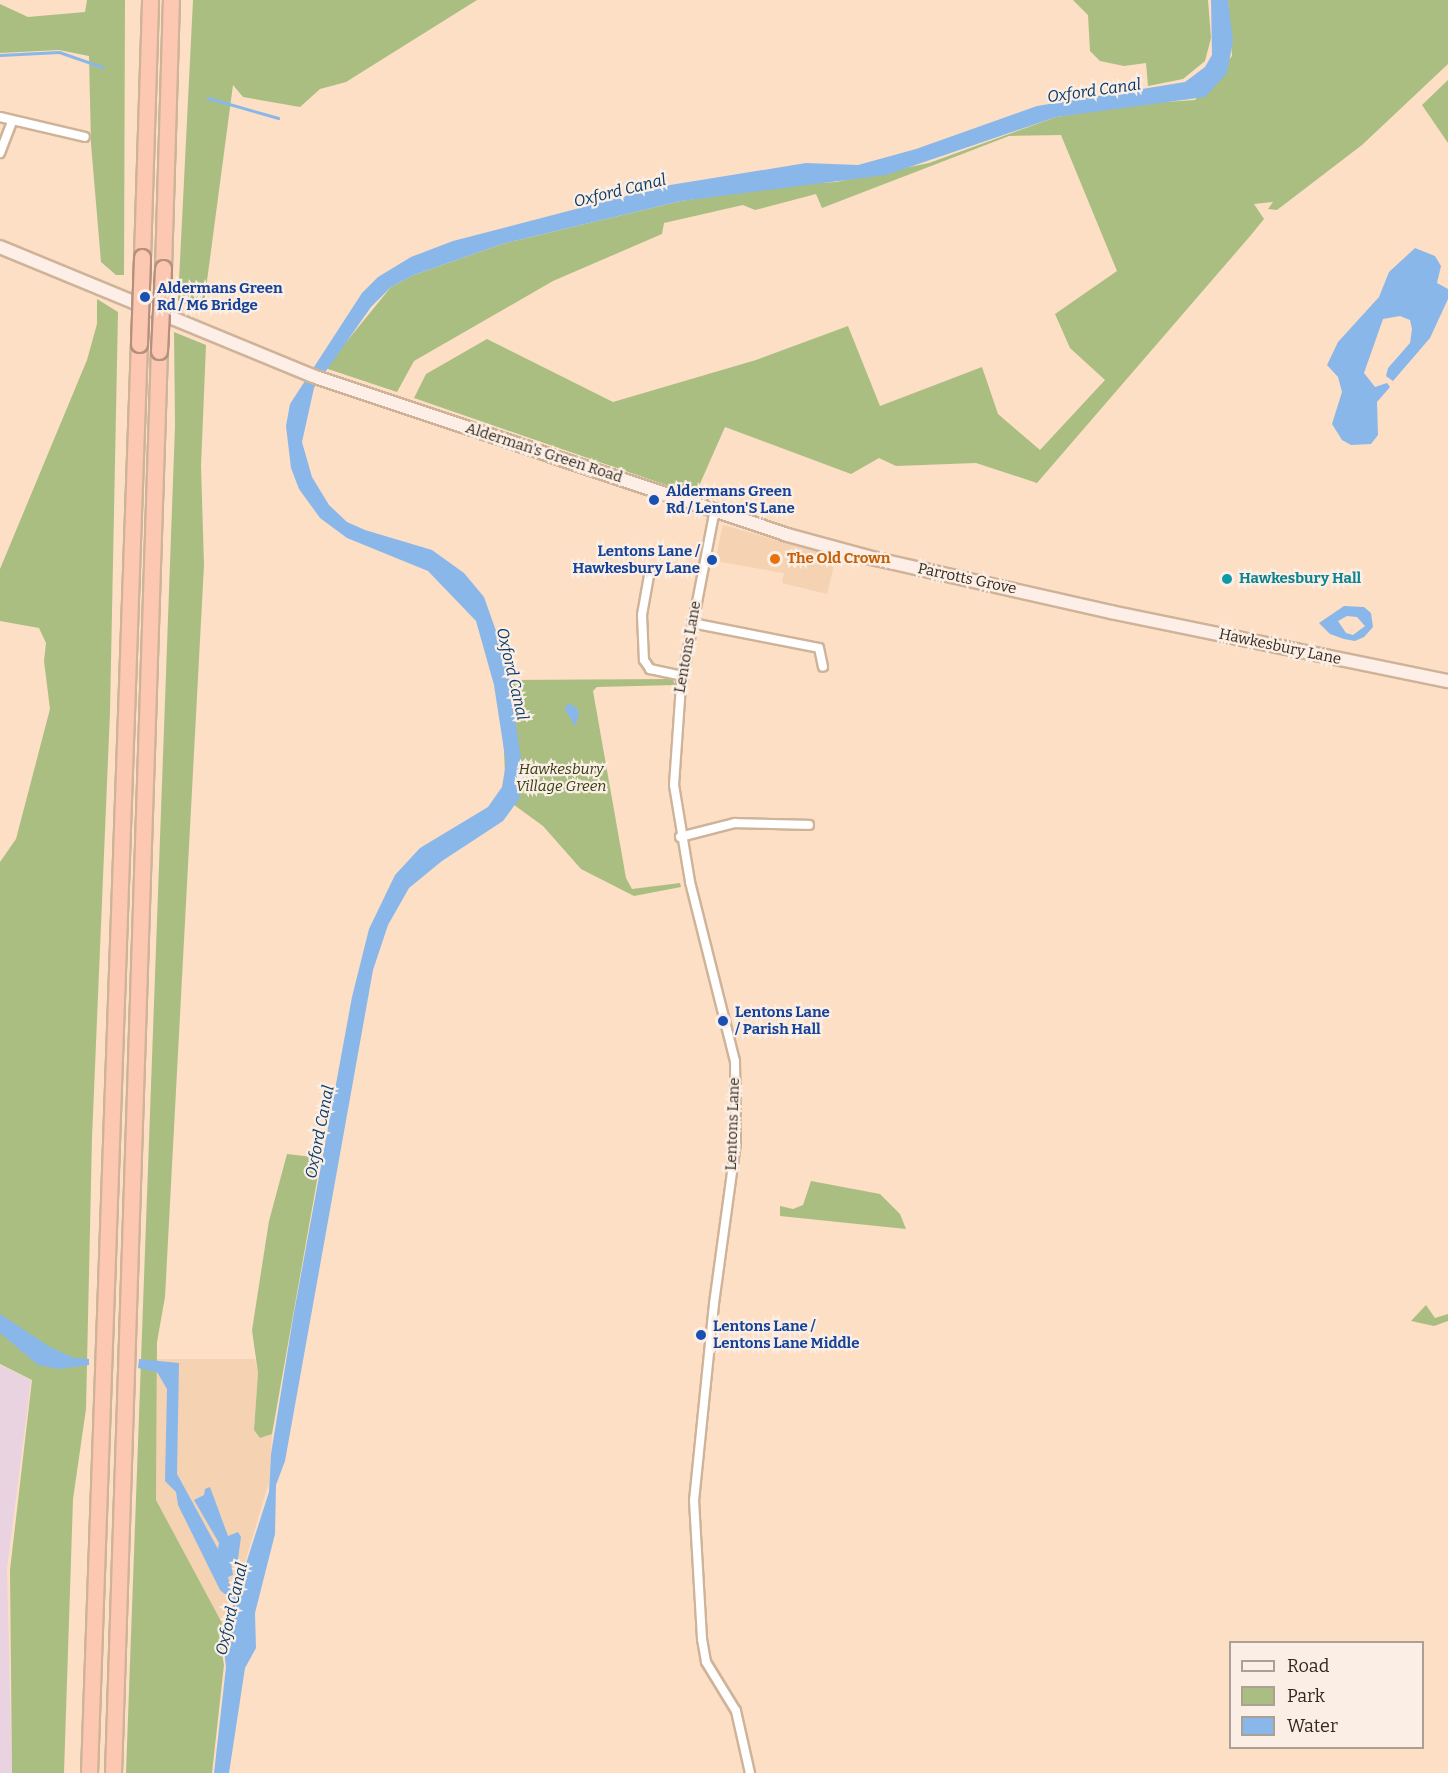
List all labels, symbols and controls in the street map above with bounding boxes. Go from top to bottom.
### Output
water label: Oxford Canal [1046,75,1142,107]
water label: Oxford Canal [572,170,668,212]
place label: Aldermans Green Rd / M6 Bridge [157,279,283,314]
marker: Aldermans Green Rd / M6 Bridge [138,290,152,304]
street label: Alderman's Green Road [463,419,625,487]
place label: Aldermans Green Rd / Lenton'S Lane [666,482,795,517]
marker: Aldermans Green Rd / Lenton'S Lane [647,493,661,507]
place label: Lentons Lane / Hawkesbury Lane [573,542,700,577]
place label: The Old Crown [787,550,890,568]
marker: The Old Crown [768,552,782,566]
marker: Lentons Lane / Hawkesbury Lane [705,553,719,567]
street label: Parrotts Grove [916,560,1018,598]
place label: Hawkesbury Hall [1239,570,1361,588]
marker: Hawkesbury Hall [1220,572,1234,586]
street label: Lentons Lane [671,599,705,695]
street label: Hawkesbury Lane [1217,625,1343,669]
water label: Oxford Canal [492,626,532,722]
park label: Hawkesbury Village Green [516,760,606,795]
place label: Lentons Lane / Parish Hall [735,1003,830,1038]
marker: Lentons Lane / Parish Hall [716,1014,730,1028]
street label: Lentons Lane [722,1077,744,1171]
water label: Oxford Canal [302,1084,338,1180]
place label: Lentons Lane / Lentons Lane Middle [713,1317,859,1352]
marker: Lentons Lane / Lentons Lane Middle [694,1328,708,1342]
water label: Oxford Canal [212,1561,252,1657]
legend [1229,1641,1424,1749]
text: Road [1287,1655,1329,1677]
text: Park [1287,1685,1325,1707]
text: Water [1287,1715,1338,1737]

